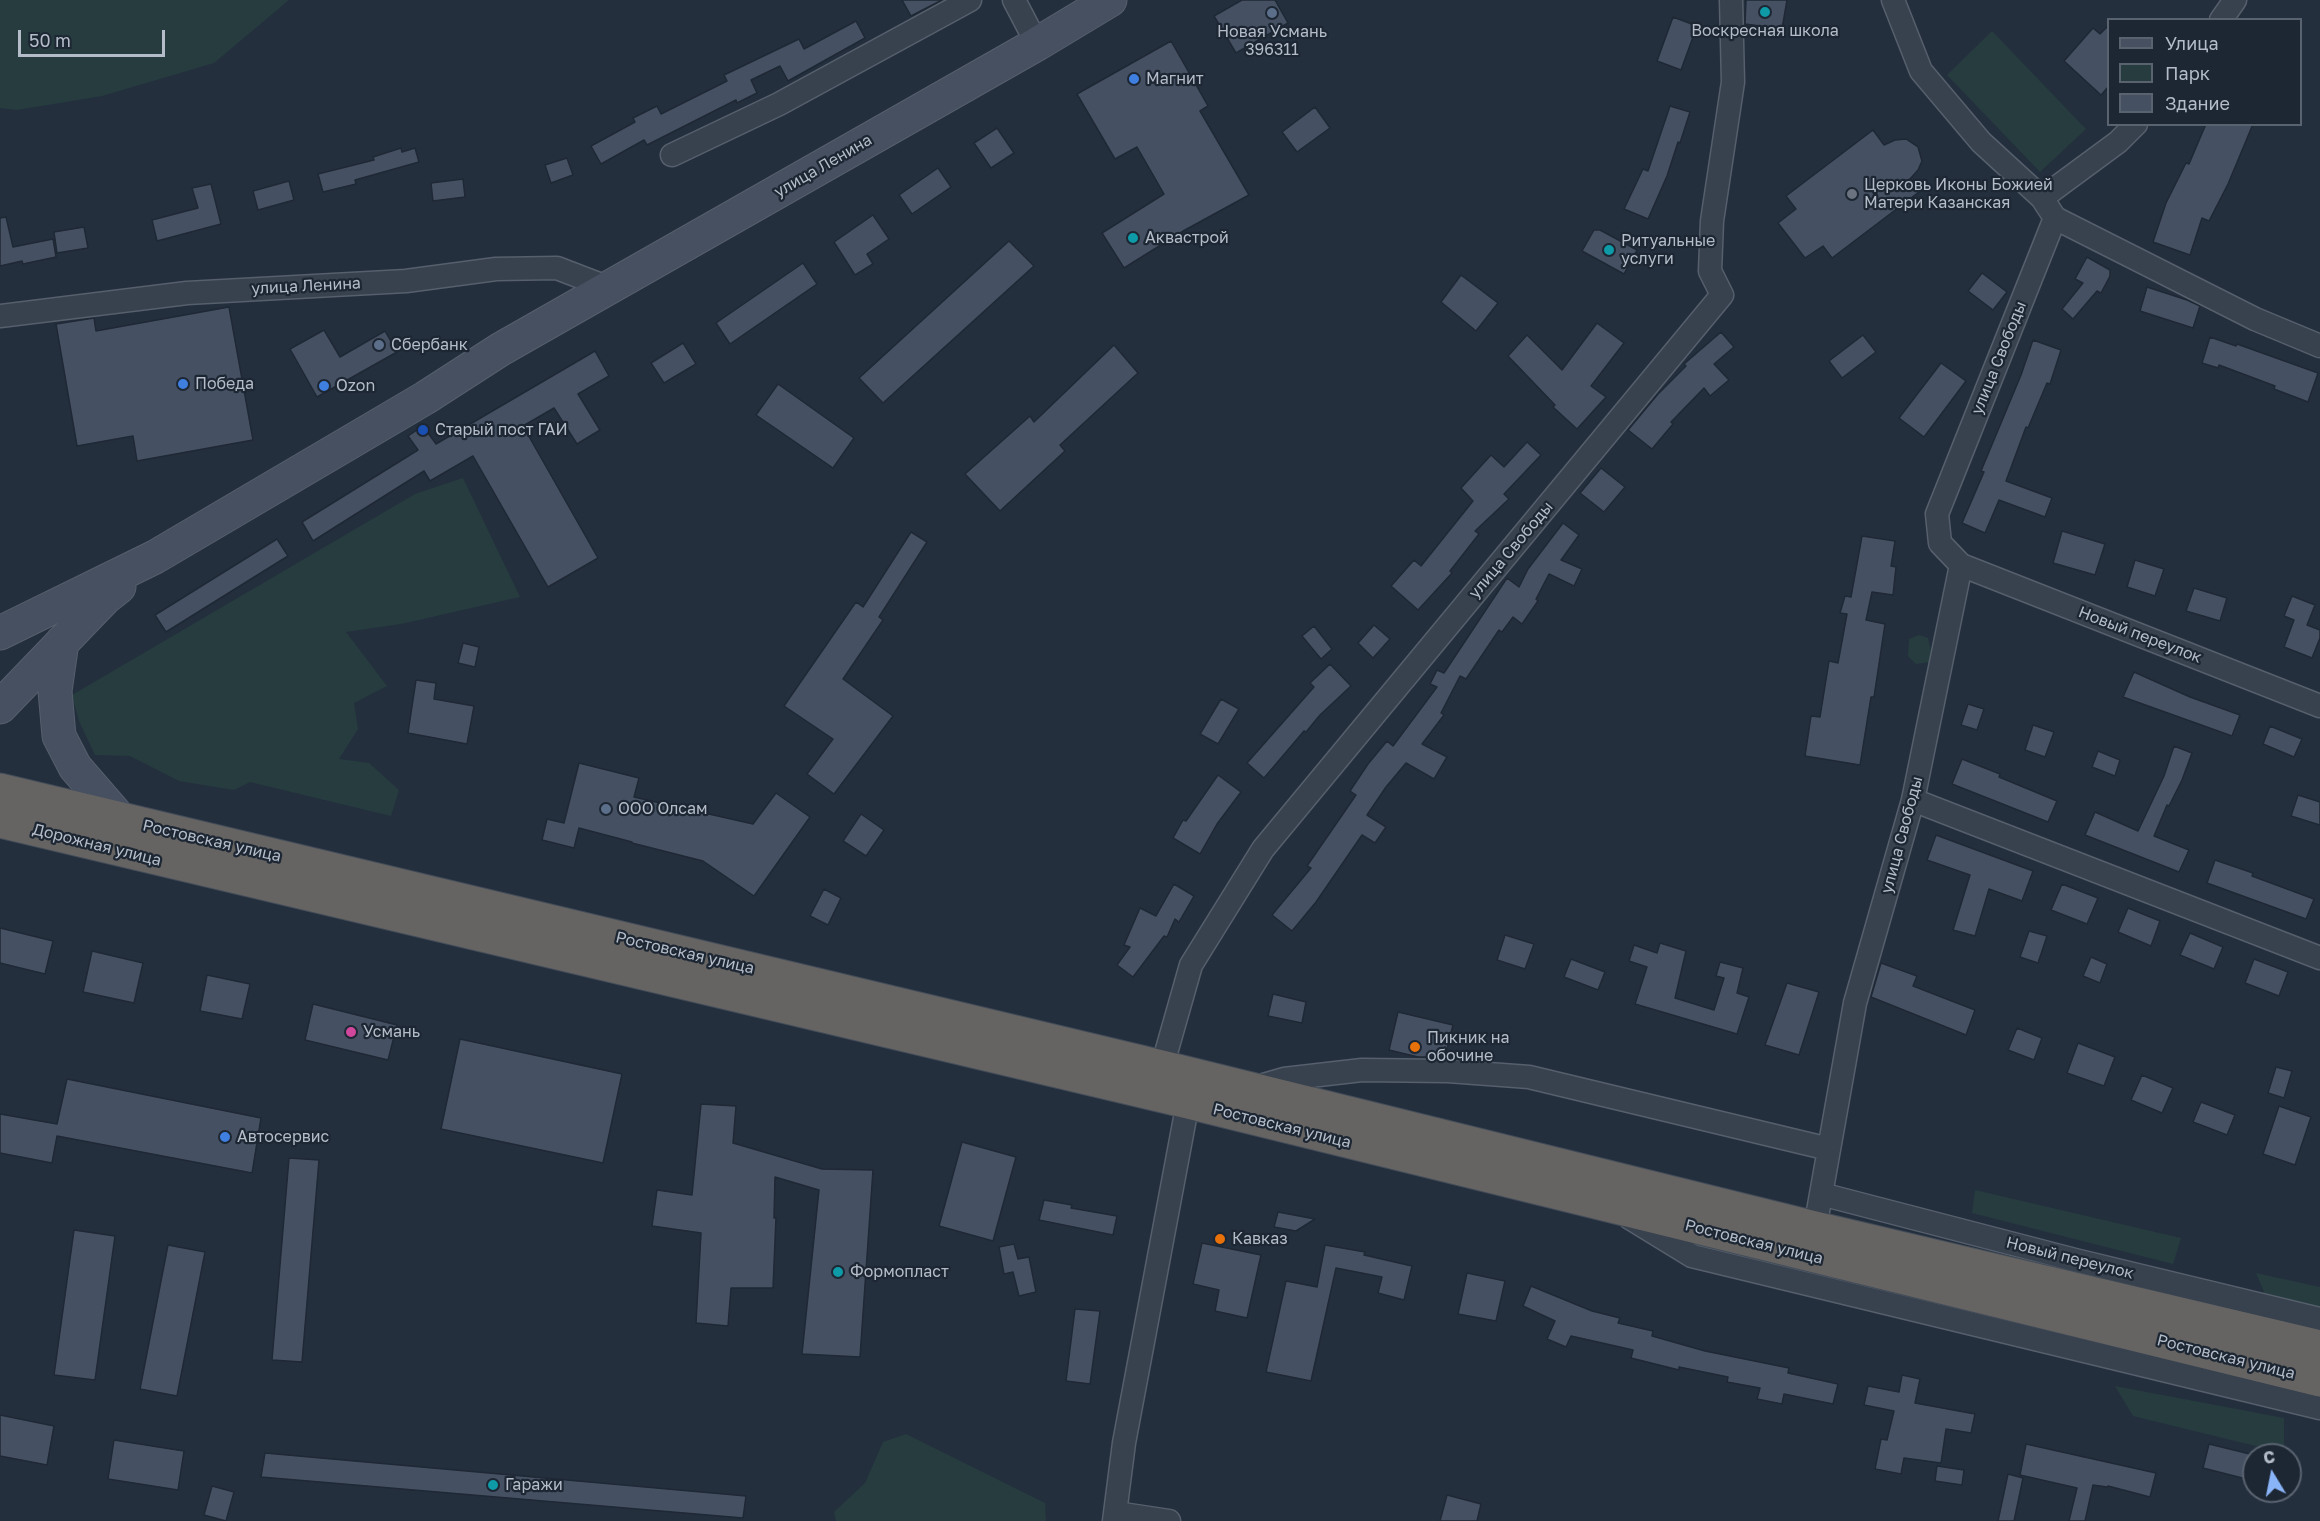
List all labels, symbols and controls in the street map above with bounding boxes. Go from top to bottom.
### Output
marker: Воскресная школа [1758,5,1772,19]
marker: Новая Усмань 396311 [1265,6,1279,20]
scale bar [21,18,168,56]
legend [2107,18,2302,126]
place label: Воскресная школа [1691,21,1839,41]
place label: Новая Усмань 396311 [1217,22,1327,60]
text: 50 m [29,29,71,51]
text: Улица [2165,32,2219,54]
text: Парк [2165,62,2210,84]
place label: Магнит [1146,69,1204,89]
marker: Магнит [1127,72,1141,86]
text: Здание [2165,92,2230,114]
street label: улица Ленина [771,130,875,202]
place label: Церковь Иконы Божией Матери Казанская [1864,175,2053,213]
marker: Церковь Иконы Божией Матери Казанская [1845,187,1859,201]
place label: Аквастрой [1145,228,1229,248]
marker: Аквастрой [1126,231,1140,245]
place label: Ритуальные услуги [1621,231,1715,269]
marker: Ритуальные услуги [1602,243,1616,257]
street label: улица Ленина [251,274,361,298]
street label: улица Свободы [1967,298,2031,418]
place label: Сбербанк [391,335,468,355]
marker: Сбербанк [372,338,386,352]
place label: Победа [195,374,254,394]
place label: Ozon [336,376,375,396]
marker: Победа [176,377,190,391]
marker: Ozon [317,379,331,393]
place label: Старый пост ГАИ [435,420,568,440]
marker: Старый пост ГАИ [416,423,430,437]
street label: улица Свободы [1465,498,1557,602]
street label: Новый переулок [2076,603,2204,667]
street label: улица Свободы [1877,774,1927,896]
place label: ООО Олсам [618,799,708,819]
marker: ООО Олсам [599,802,613,816]
street label: Ростовская улица [141,816,283,866]
street label: Дорожная улица [31,820,163,870]
street label: Ростовская улица [614,928,756,978]
place label: Усмань [363,1022,420,1042]
marker: Усмань [344,1025,358,1039]
place label: Пикник на обочине [1427,1028,1509,1066]
marker: Пикник на обочине [1408,1040,1422,1054]
street label: Ростовская улица [1211,1100,1353,1152]
place label: Автосервис [237,1127,329,1147]
marker: Автосервис [218,1130,232,1144]
street label: Ростовская улица [1683,1216,1825,1268]
place label: Кавказ [1232,1229,1288,1249]
marker: Кавказ [1213,1232,1227,1246]
street label: Новый переулок [2004,1233,2136,1283]
place label: Формопласт [850,1262,949,1282]
marker: Формопласт [831,1265,845,1279]
street label: Ростовская улица [2155,1331,2297,1383]
north arrow [2242,1443,2302,1503]
text: С [2262,1446,2277,1468]
place label: Гаражи [505,1475,563,1495]
marker: Гаражи [486,1478,500,1492]

